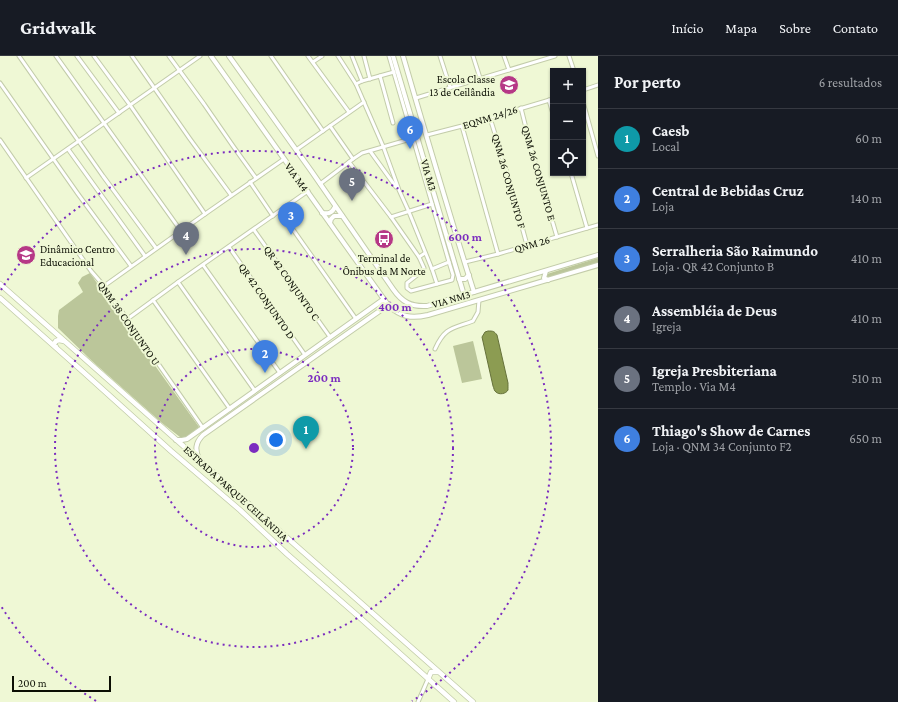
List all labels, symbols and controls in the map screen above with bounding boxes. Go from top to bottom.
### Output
text: Gridwalk [20,17,96,38]
text: Início [672,20,703,36]
text: Mapa [725,20,757,36]
text: Sobre [779,20,811,36]
text: Contato [833,20,878,36]
map controls [550,68,586,176]
button: + [550,68,586,104]
place label: Escola Classe 13 de Ceilândia [430,73,495,98]
text: Por perto [614,73,681,92]
school or university icon: Escola Classe 13 de Ceilândia [498,74,520,96]
text: 6 resultados [819,75,882,90]
street label: EQNM 24/26 [461,103,519,131]
button: − [550,104,586,140]
pin: 6 [397,116,423,149]
text: Caesb [652,123,690,139]
street label: QNM 26 CONJUNTO E [519,124,558,222]
text: 1 [625,131,629,146]
text: 60 m [855,131,882,146]
street label: QNM 26 CONJUNTO F [489,132,528,231]
text: Local [652,139,680,154]
button: locate [550,140,586,176]
street label: VIA M3 [419,158,439,192]
street label: VIA M4 [283,160,312,194]
pin: 5 [339,168,365,201]
text: Central de Bebidas Cruz [652,183,804,199]
text: 2 [624,191,630,206]
text: 140 m [851,191,882,206]
text: Loja [652,199,674,214]
pin: 3 [278,202,304,235]
pin: 4 [173,222,199,255]
bus stop icon: Terminal de Ônibus da M Norte [373,228,395,250]
text: 600 m [448,230,483,244]
street label: QNM 26 [513,233,551,255]
place label: Dinâmico Centro Educacional [40,243,115,268]
street label: QR 42 CONJUNTO C [261,243,323,324]
text: Serralheria São Raimundo [652,243,818,259]
school or university icon: Dinâmico Centro Educacional [15,244,37,266]
text: 3 [624,251,630,266]
text: 410 m [851,251,882,266]
place label: Terminal de Ônibus da M Norte [342,252,426,277]
text: Loja · QR 42 Conjunto B [652,259,774,274]
street label: QR 42 CONJUNTO D [236,261,298,342]
street label: QNM 38 CONJUNTO U [95,279,163,368]
street label: VIA NM3 [430,288,472,310]
text: 400 m [378,300,413,314]
text: Assembléia de Deus [652,303,777,319]
text: 4 [623,311,631,326]
text: 410 m [851,311,882,326]
text: Igreja [652,319,682,334]
pin: 2 [252,340,278,373]
text: Igreja Presbiteriana [652,363,777,379]
text: 200 m [307,371,341,385]
text: 5 [624,371,630,386]
text: 510 m [851,371,882,386]
text: Templo · Via M4 [652,379,736,394]
pin: 1 [293,416,319,449]
text: Thiago's Show de Carnes [652,423,810,439]
your location [266,430,286,450]
text: 6 [623,431,631,446]
text: 650 m [849,431,882,446]
text: Loja · QNM 34 Conjunto F2 [652,439,792,454]
centre of rings [247,441,261,455]
street label: ESTRADA PARQUE CEILÂNDIA [181,443,291,544]
scale bar [12,674,111,693]
text: 200 m [18,677,47,689]

